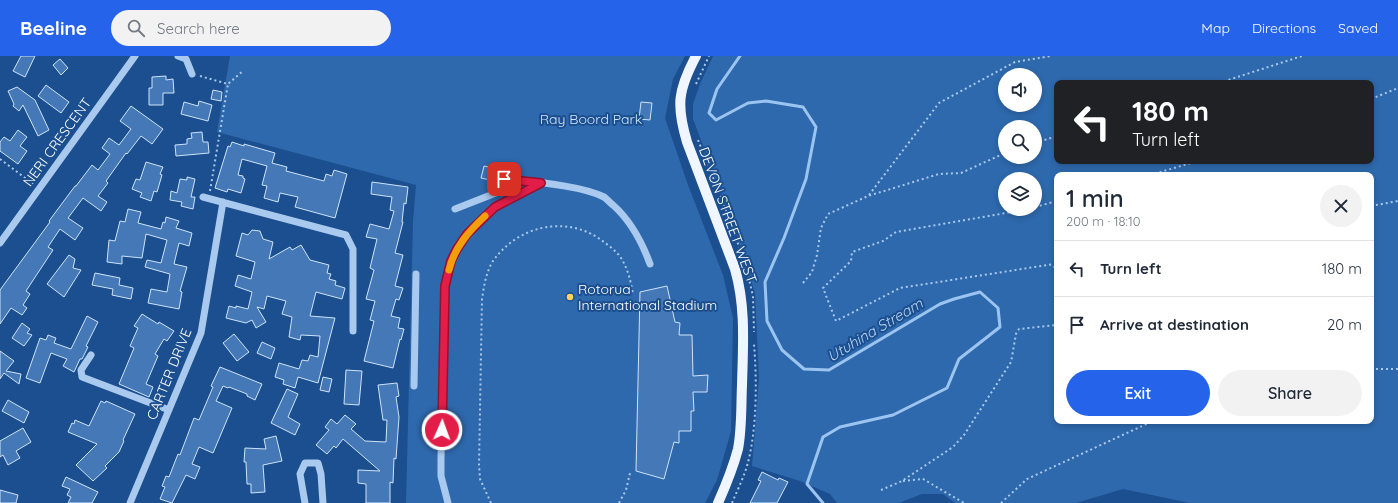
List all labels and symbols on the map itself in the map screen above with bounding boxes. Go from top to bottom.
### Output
street label: NERI CRESCENT [19,94,95,190]
park label: Ray Boord Park [540,110,642,128]
street label: DEVON STREET WEST [695,144,761,286]
pin [487,162,521,196]
place label: Rotorua International Stadium [578,280,717,314]
marker: Rotorua International Stadium [565,292,575,302]
water label: Utuhina Stream [823,293,926,366]
street label: CARTER DRIVE [142,326,196,422]
position arrow [421,409,463,451]

